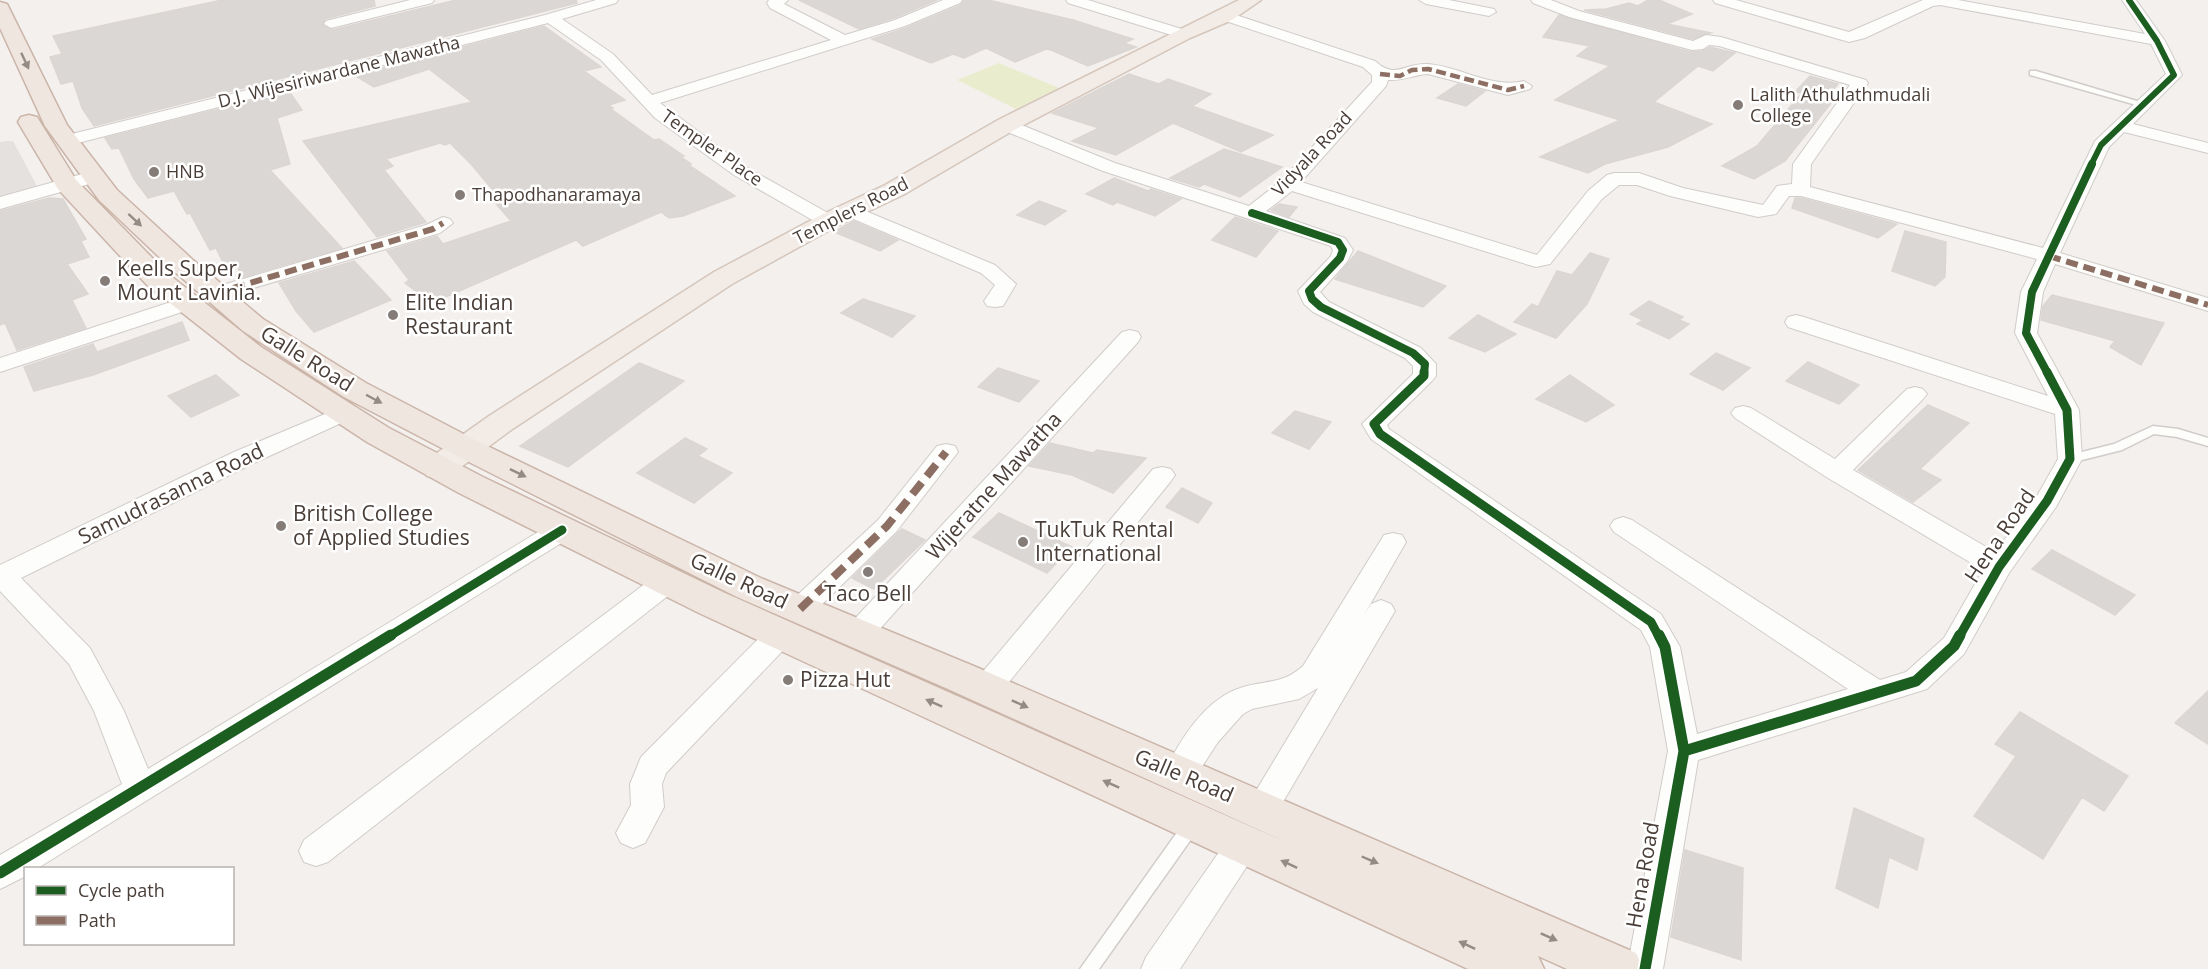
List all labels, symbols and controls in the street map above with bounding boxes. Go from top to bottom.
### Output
street label: D.J. Wijesiriwardane Mawatha [215,29,462,113]
one-way arrow [20,52,29,69]
place label: Lalith Athulathmudali College [1750,82,1930,127]
marker: Lalith Athulathmudali College [1731,98,1745,112]
street label: Templer Place [657,103,768,191]
street label: Vidyala Road [1266,106,1357,201]
place label: HNB [166,159,204,183]
marker: HNB [147,165,161,179]
street label: Templers Road [789,171,912,249]
place label: Thapodhanaramaya [472,182,641,206]
marker: Thapodhanaramaya [453,188,467,202]
one-way arrow [127,213,142,227]
place label: Keells Super, Mount Lavinia. [117,254,261,306]
marker: Keells Super, Mount Lavinia. [98,274,112,288]
place label: Elite Indian Restaurant [405,288,513,340]
marker: Elite Indian Restaurant [386,308,400,322]
street label: Galle Road [256,318,359,398]
one-way arrow [365,394,382,404]
street label: Wijeratne Mawatha [919,405,1067,565]
street label: Samudrasanna Road [73,436,268,550]
one-way arrow [510,468,527,478]
street label: Hena Road [1958,483,2041,588]
place label: British College of Applied Studies [293,499,470,551]
place label: TukTuk Rental International [1035,515,1174,567]
marker: British College of Applied Studies [274,519,288,533]
marker: TukTuk Rental International [1016,535,1030,549]
street label: Galle Road [686,545,793,615]
marker: Taco Bell [861,565,875,579]
place label: Taco Bell [824,579,912,607]
place label: Pizza Hut [800,665,891,693]
marker: Pizza Hut [781,673,795,687]
one-way arrow [925,699,942,708]
one-way arrow [1011,699,1029,709]
street label: Galle Road [1131,742,1238,808]
one-way arrow [1103,779,1120,788]
street label: Hena Road [1619,820,1665,930]
one-way arrow [1362,855,1379,864]
one-way arrow [1281,859,1298,868]
legend [24,867,234,945]
text: Cycle path [78,878,165,902]
text: Path [78,908,116,932]
one-way arrow [1541,933,1558,942]
one-way arrow [1458,940,1475,949]

